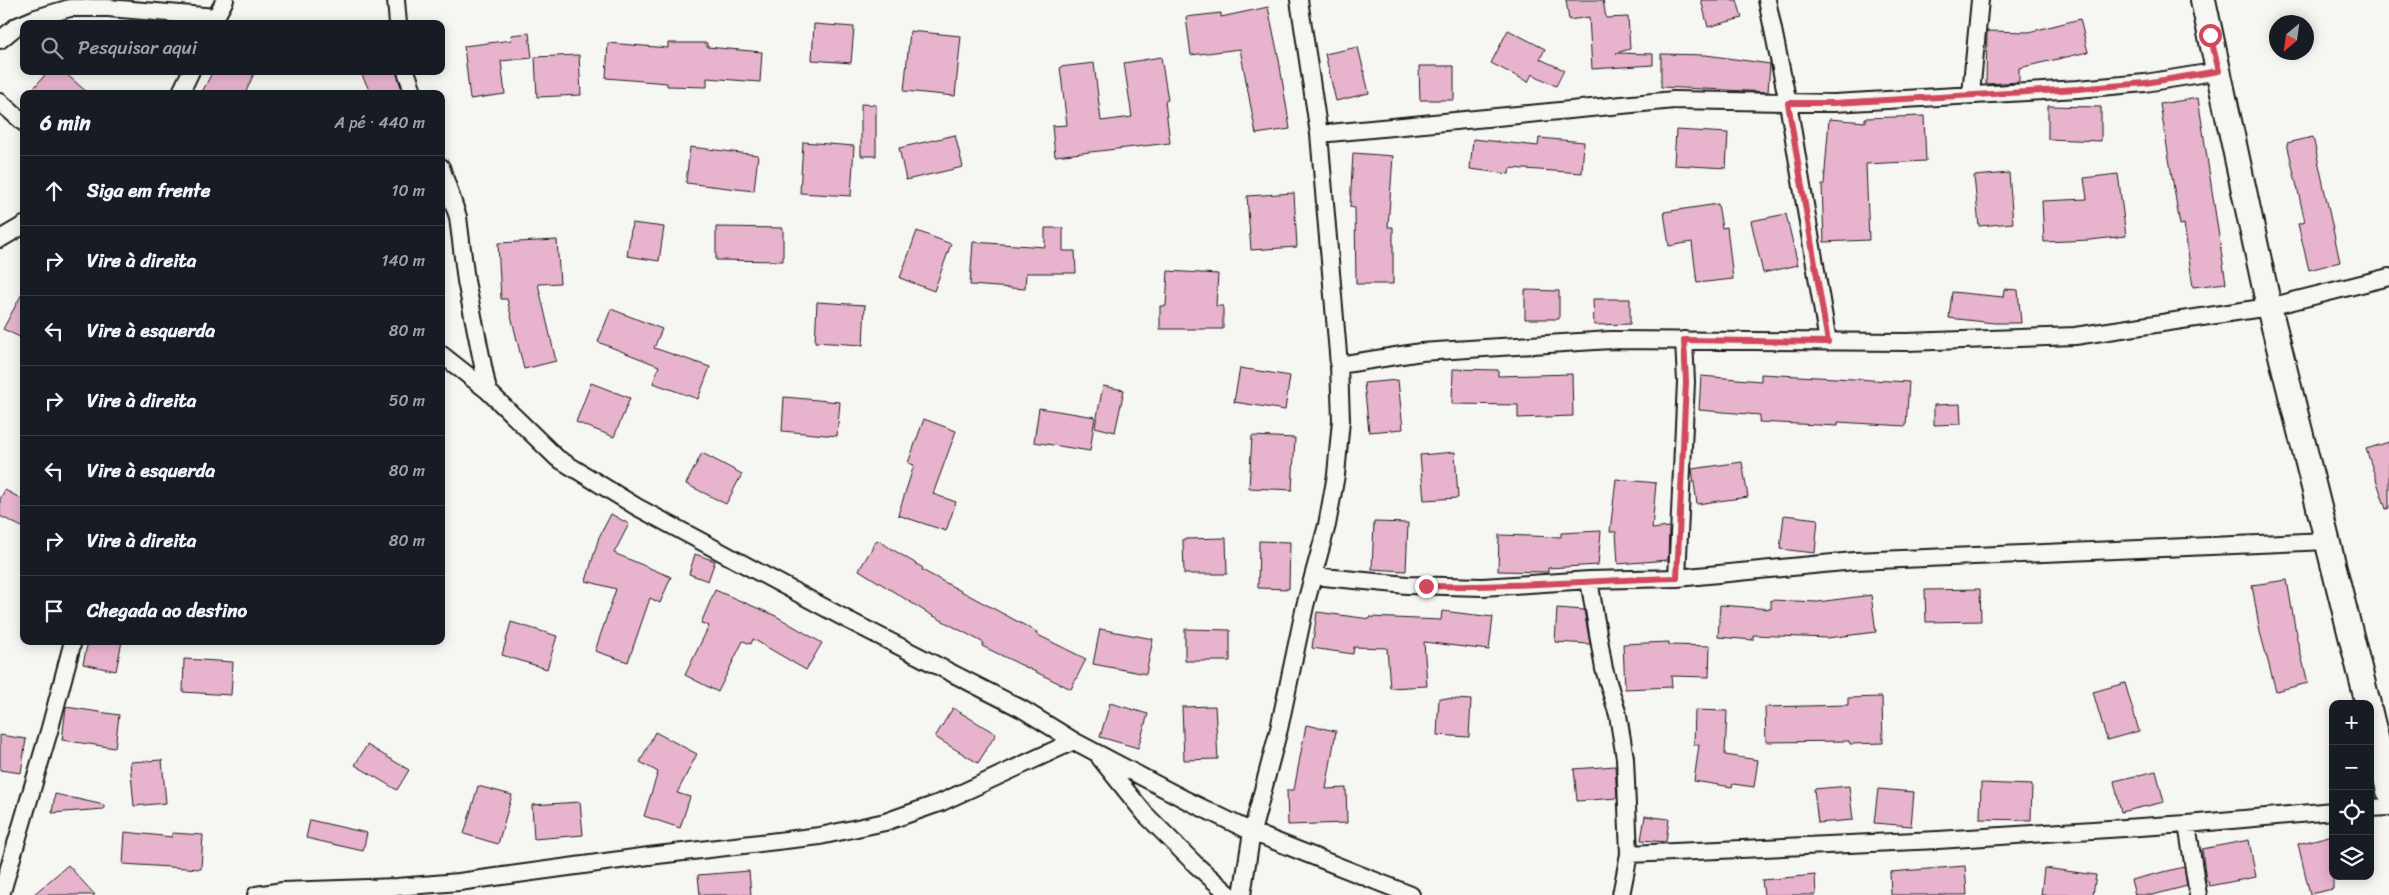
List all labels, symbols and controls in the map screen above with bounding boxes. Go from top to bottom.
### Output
north arrow [2269,15,2314,60]
search box [20,20,445,75]
route start [2199,24,2222,47]
text: Pesquisar aqui [78,31,197,64]
icon: search [38,34,66,62]
text: 6 min [40,104,91,142]
text: A pé · 440 m [335,108,425,137]
text: Siga em frente [87,174,210,207]
text: 10 m [392,176,425,205]
icon: ahead [40,177,68,205]
text: Vire à direita [87,244,196,277]
text: 140 m [382,246,425,275]
icon: right [40,247,68,275]
text: Vire à esquerda [87,314,215,347]
text: 80 m [389,316,425,345]
icon: left [40,317,68,345]
text: Vire à direita [87,384,196,417]
text: 50 m [389,386,425,415]
icon: right [40,387,68,415]
text: Vire à esquerda [87,454,215,487]
text: 80 m [389,456,425,485]
icon: left [40,457,68,485]
text: Vire à direita [87,524,196,557]
text: 80 m [389,526,425,555]
icon: right [40,527,68,555]
route end [1415,575,1438,598]
text: Chegada ao destino [87,594,247,627]
icon: arrive [40,597,68,625]
map controls [2329,700,2374,880]
button: + [2329,700,2374,745]
button: − [2329,745,2374,790]
button: locate [2329,790,2374,835]
button: layers [2329,835,2374,880]

